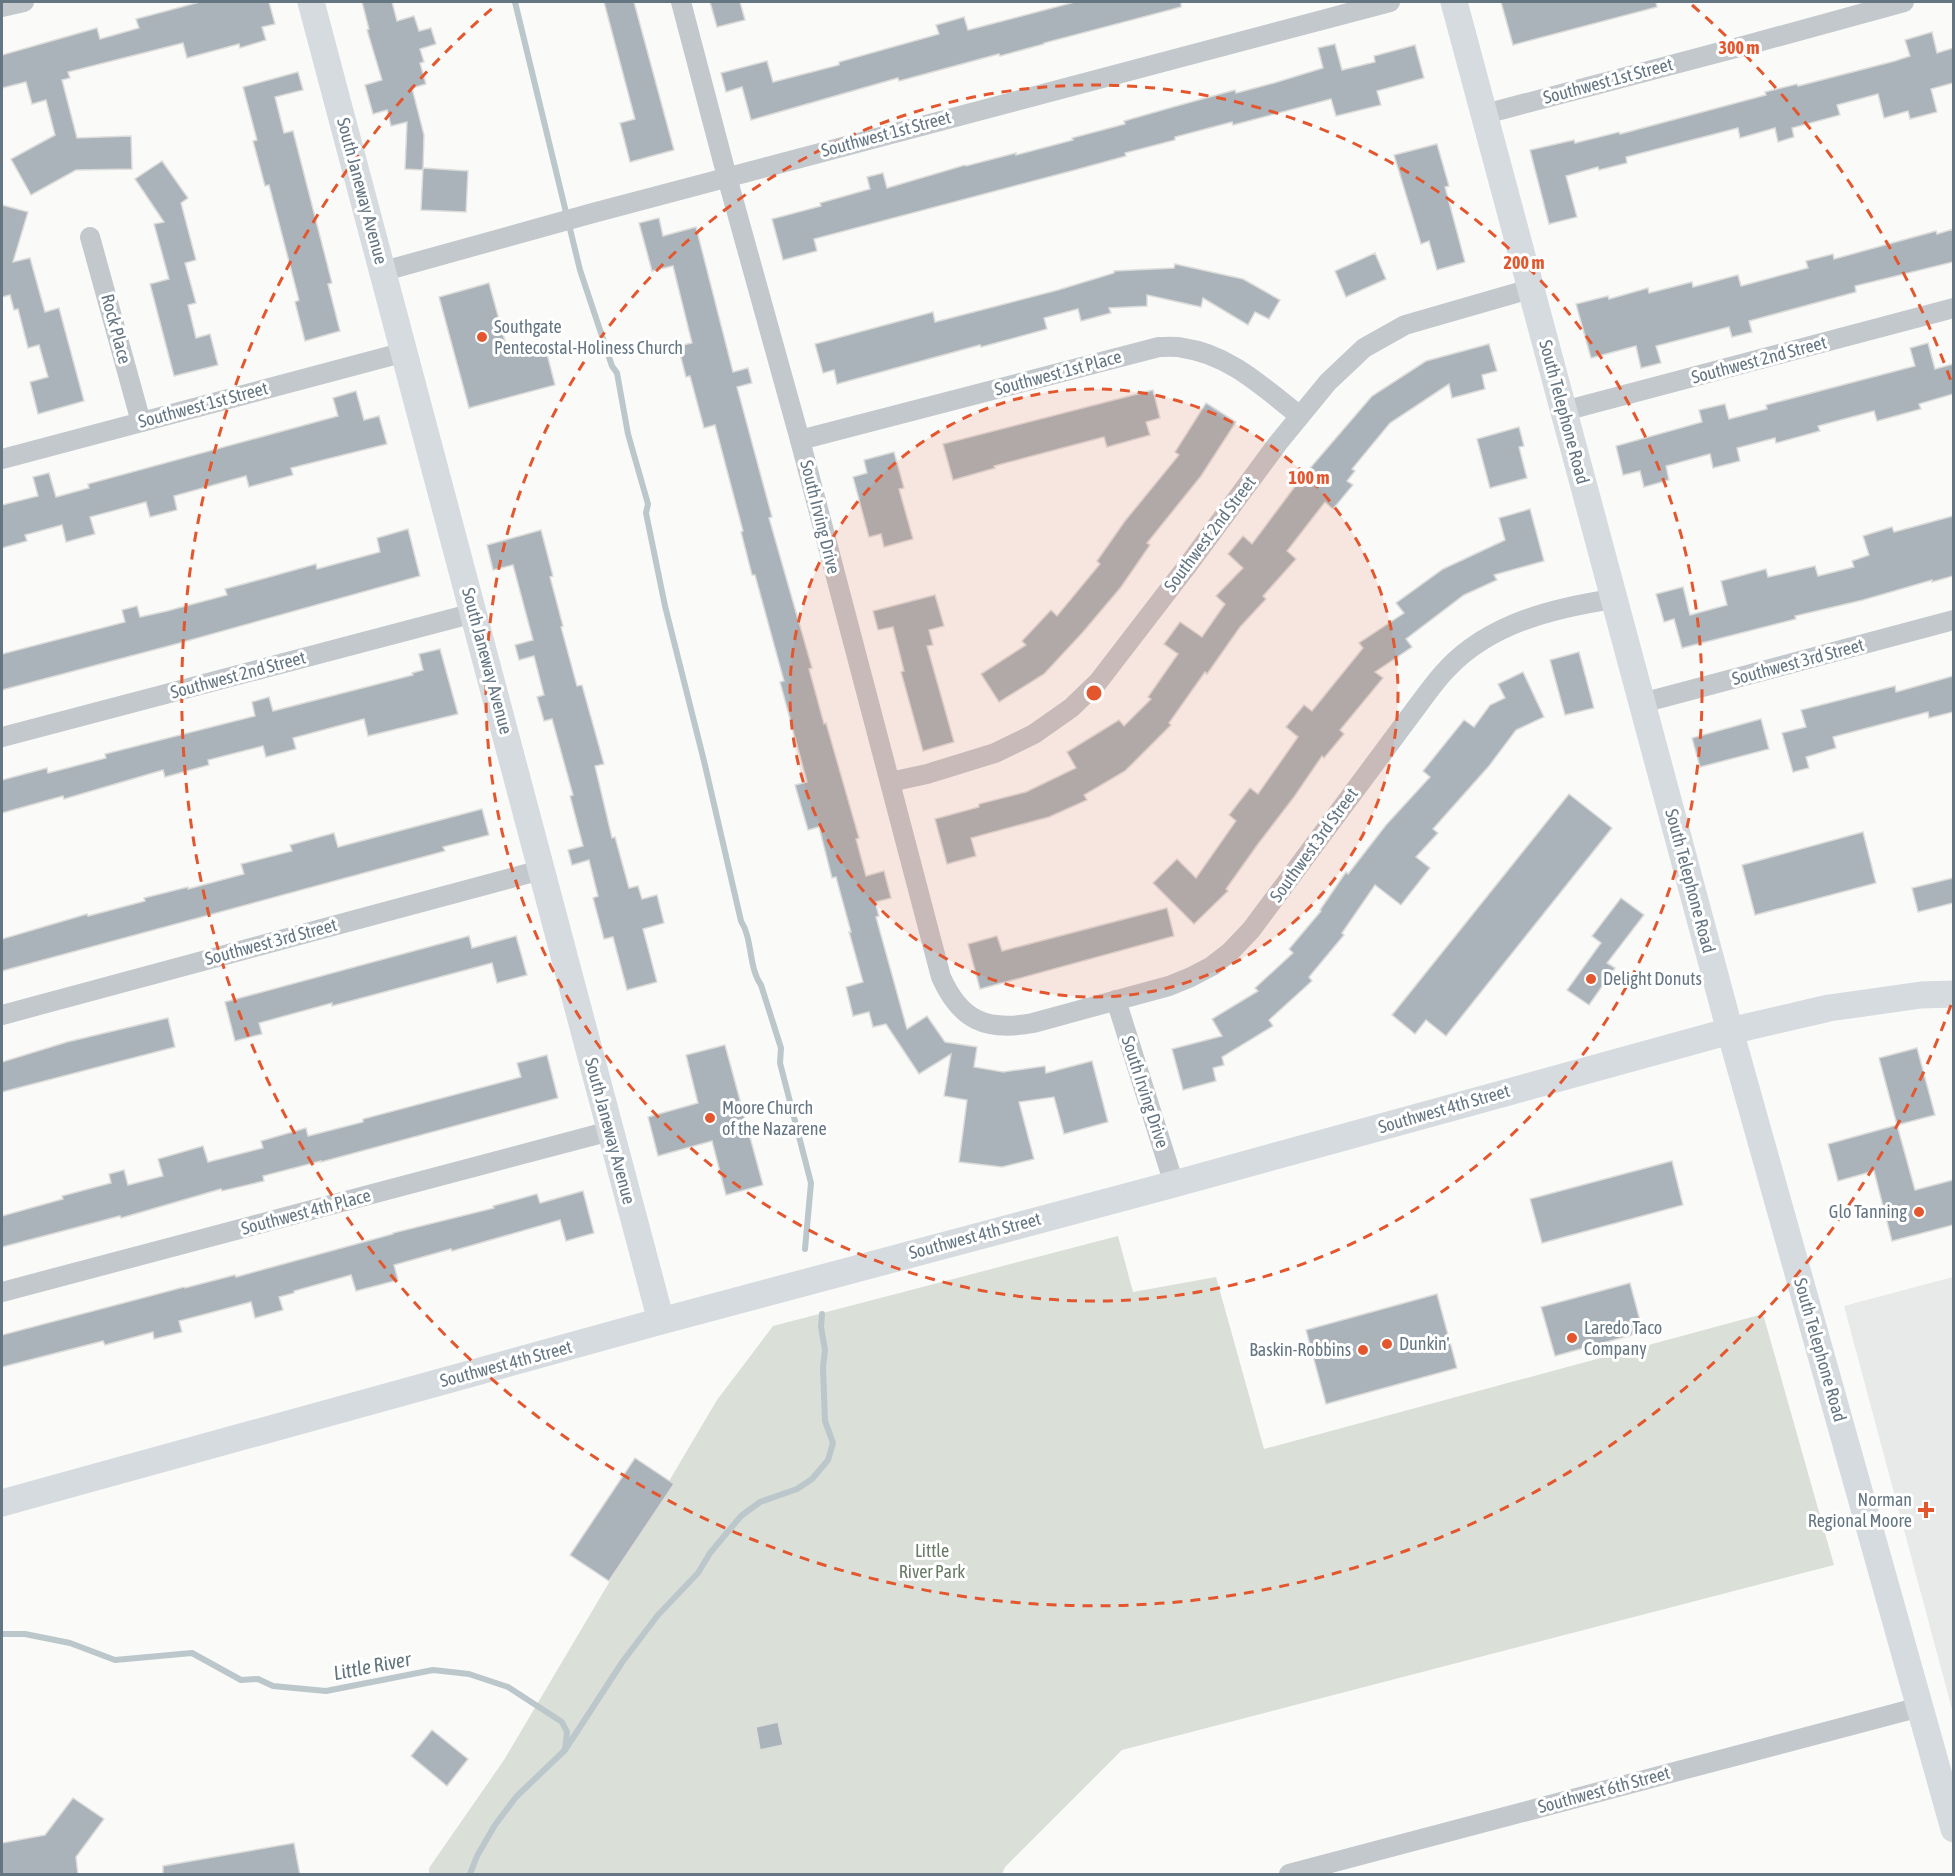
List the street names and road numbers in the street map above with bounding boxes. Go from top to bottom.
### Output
street label: Southwest 1st Street [1541,53,1675,108]
street label: Southwest 1st Street [819,106,953,161]
street label: South Janeway Avenue [333,115,392,266]
street label: Rock Place [97,292,136,366]
street label: Southwest 2nd Street [1689,331,1829,388]
street label: South Telephone Road [1535,338,1594,486]
street label: Southwest 1st Place [992,345,1124,400]
street label: Southwest 1st Street [136,377,270,432]
street label: South Irving Drive [796,458,845,576]
street label: Southwest 2nd Street [1159,472,1260,596]
street label: South Janeway Avenue [458,585,517,736]
street label: Southwest 3rd Street [1730,634,1866,689]
street label: Southwest 2nd Street [168,646,308,703]
street label: Southwest 3rd Street [1265,784,1362,906]
street label: South Telephone Road [1661,807,1720,955]
street label: Southwest 3rd Street [203,914,339,969]
street label: South Irving Drive [1117,1033,1173,1150]
street label: South Janeway Avenue [581,1055,640,1206]
street label: Southwest 4th Street [1376,1080,1512,1137]
street label: Southwest 4th Place [239,1184,373,1239]
street label: Southwest 4th Street [907,1208,1043,1263]
street label: South Telephone Road [1790,1276,1851,1424]
street label: Southwest 4th Street [438,1336,574,1391]
street label: Southwest 6th Street [1536,1762,1672,1817]

